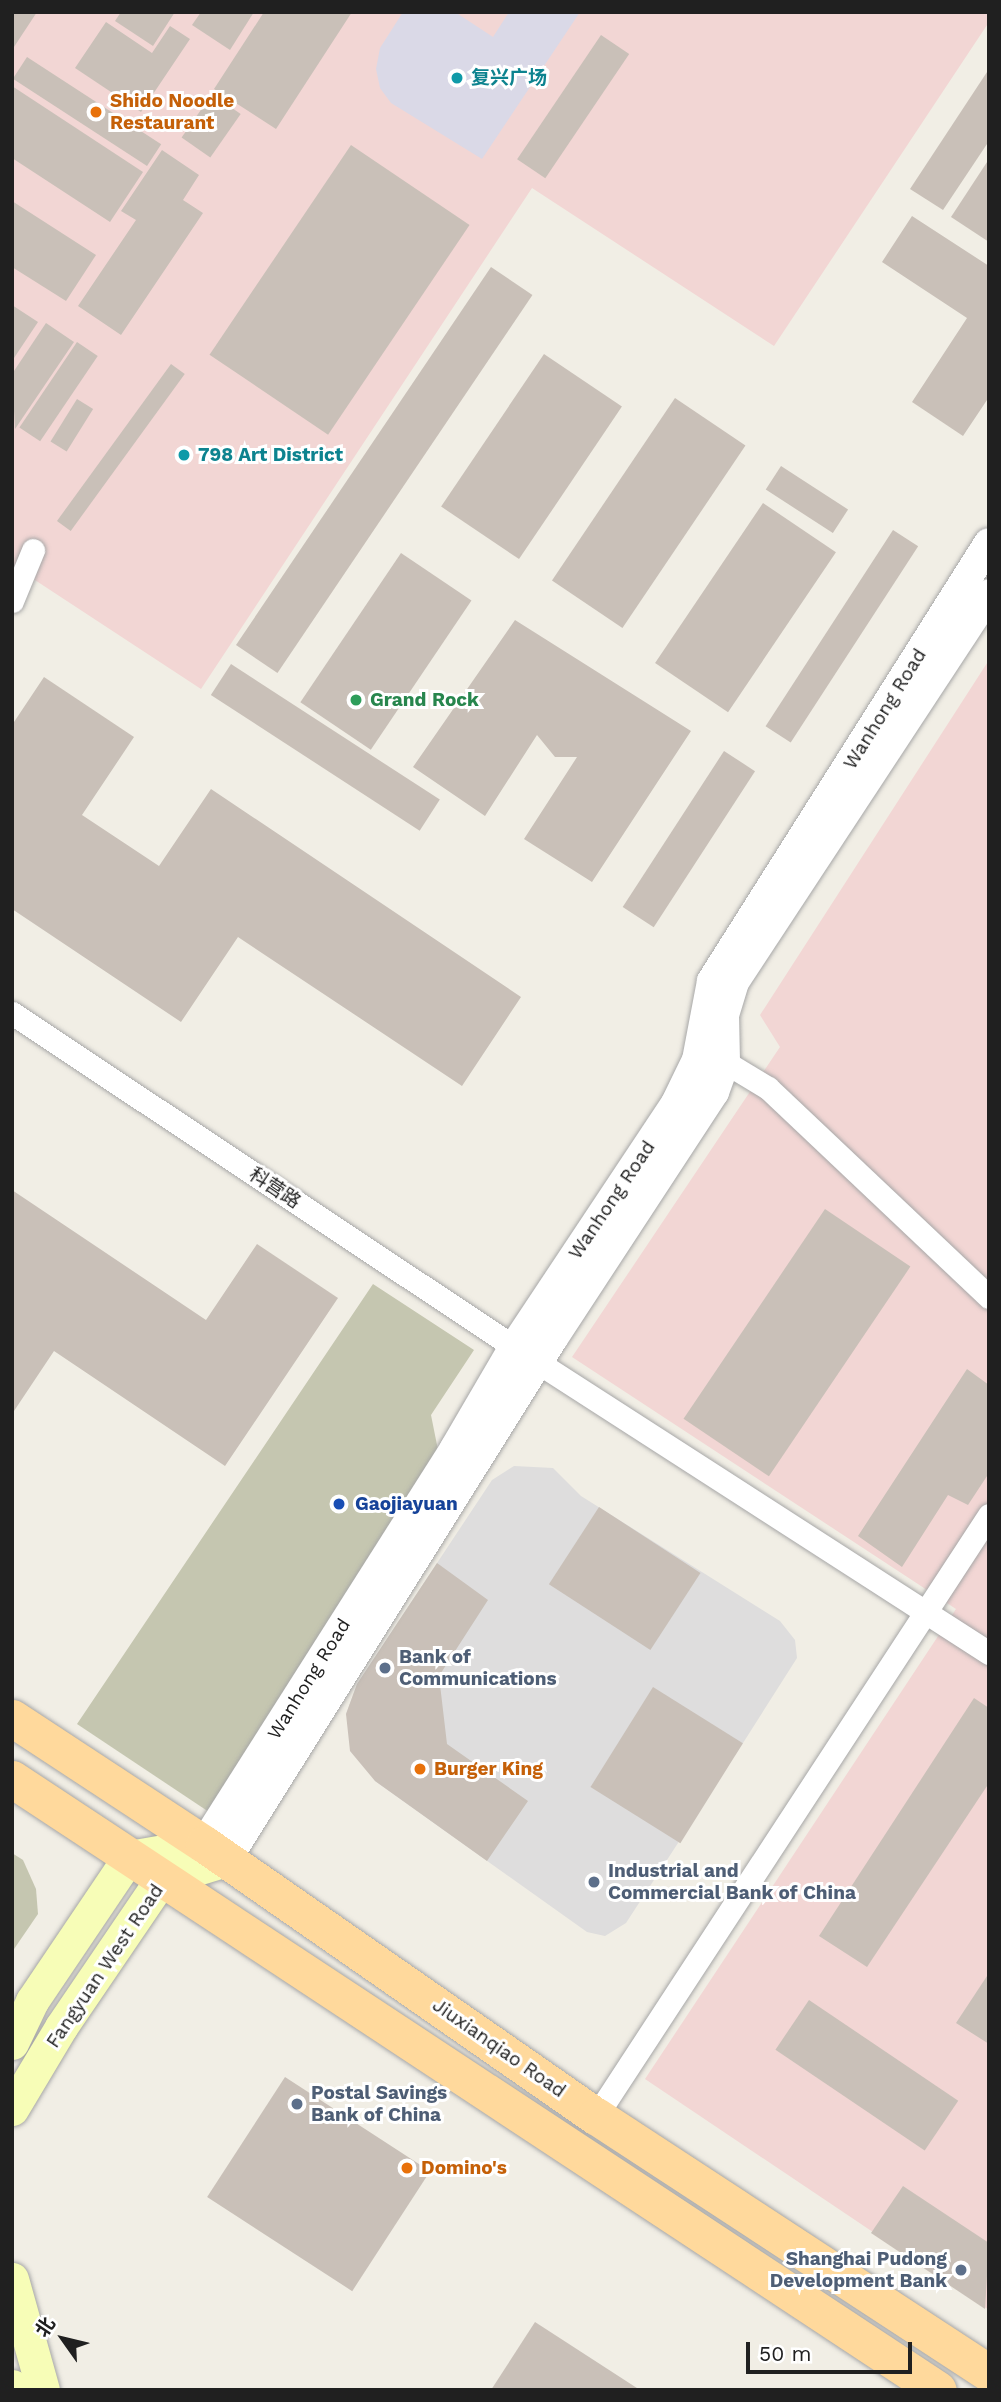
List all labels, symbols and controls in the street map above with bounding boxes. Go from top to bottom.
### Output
place label: 复兴广场 [471,67,547,89]
marker: 复兴广场 [449,70,465,86]
place label: Shido Noodle Restaurant [110,90,234,134]
marker: Shido Noodle Restaurant [88,104,104,120]
place label: 798 Art District [198,444,343,466]
marker: 798 Art District [176,447,192,463]
street label: Wanhong Road [839,644,931,774]
place label: Grand Rock [370,689,479,711]
marker: Grand Rock [348,692,364,708]
street label: Wanhong Road [564,1136,660,1264]
street label: 科营路 [245,1163,305,1213]
place label: Gaojiayuan [355,1493,458,1515]
marker: Gaojiayuan [329,1494,349,1514]
street label: Wanhong Road [263,1614,355,1744]
place label: Bank of Communications [399,1646,557,1690]
marker: Bank of Communications [377,1660,393,1676]
place label: Burger King [434,1758,543,1780]
marker: Burger King [412,1761,428,1777]
place label: Industrial and Commercial Bank of China [608,1860,857,1904]
marker: Industrial and Commercial Bank of China [586,1874,602,1890]
street label: Fangyuan West Road [42,1880,168,2052]
street label: Jiuxianqiao Road [428,1994,570,2102]
place label: Postal Savings Bank of China [311,2082,448,2126]
marker: Postal Savings Bank of China [289,2096,305,2112]
place label: Domino's [421,2157,507,2179]
marker: Domino's [399,2160,415,2176]
place label: Shanghai Pudong Development Bank [770,2248,947,2292]
marker: Shanghai Pudong Development Bank [953,2262,969,2278]
north arrow [28,2304,98,2374]
text: 北 [30,2313,60,2341]
scale bar [749,2328,915,2372]
text: 50 m [759,2341,811,2366]

